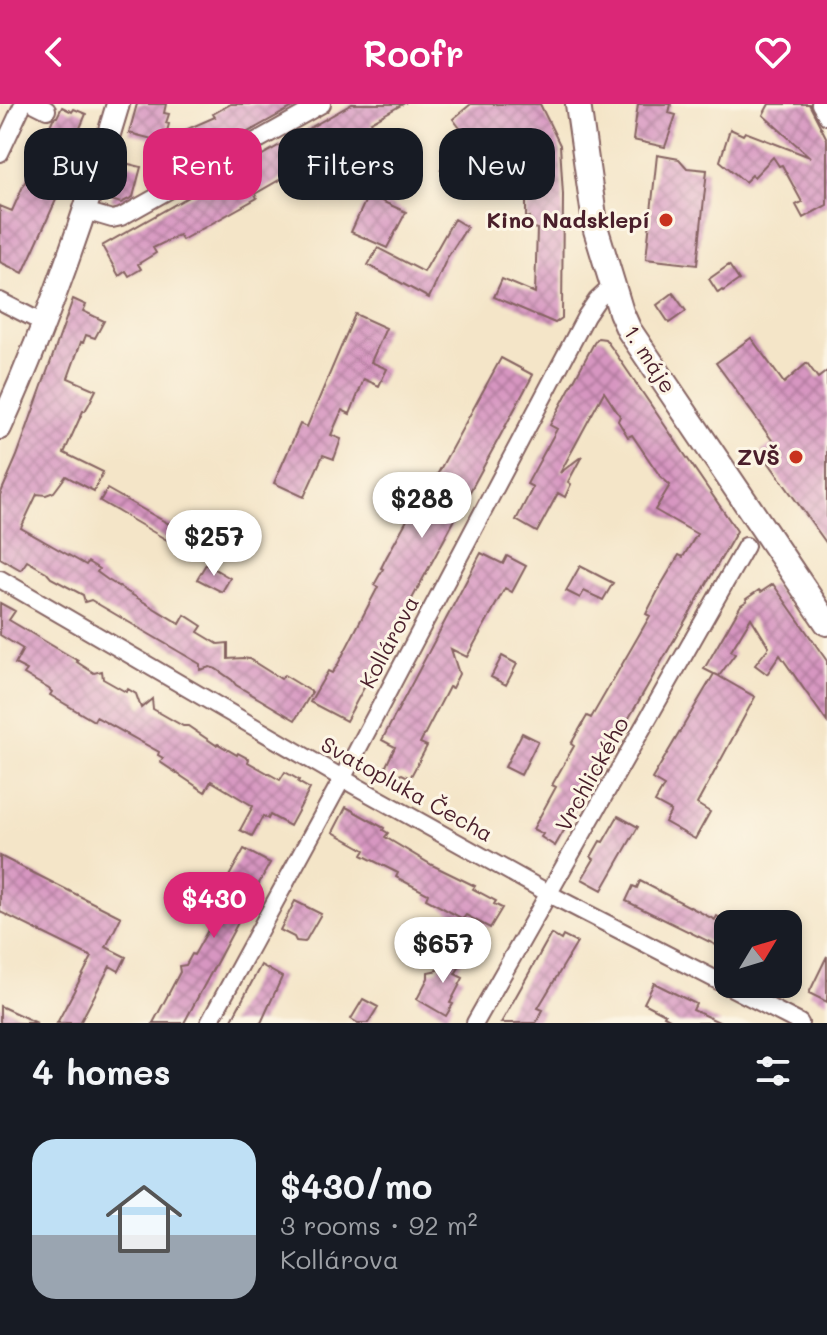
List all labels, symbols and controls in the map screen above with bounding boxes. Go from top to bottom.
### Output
text: Roofr [363,29,464,76]
icon: back [32,30,76,74]
icon: heart [751,30,795,74]
chip: Buy [24,128,127,200]
chip: Rent [143,128,262,200]
chip: Filters [278,128,423,200]
chip: New [439,128,555,200]
place label: Kino Nadsklepí [486,205,650,234]
marker: Kino Nadsklepí [657,211,675,229]
street label: 1. máje [618,319,683,398]
place label: ZVŠ [737,442,780,471]
marker: ZVŠ [787,448,805,466]
pin: $288 [375,472,469,540]
text: $288 [391,481,453,515]
pin: $257 [167,510,261,578]
text: $257 [184,519,244,553]
street label: Kollárova [352,591,425,693]
street label: Vrchlického [548,711,635,836]
street label: Svatopluka Čecha [316,729,498,848]
pin: $430 [167,872,261,940]
text: $430 [182,881,246,915]
north arrow [714,910,802,998]
map controls [714,910,802,998]
pin: $657 [396,917,490,985]
text: $657 [412,926,474,960]
text: 4 homes [32,1049,171,1094]
icon: filters [751,1049,795,1093]
text: $430/mo [280,1163,432,1208]
icon: home [96,1171,192,1267]
text: 3 rooms · 92 m² [280,1208,478,1242]
text: Kollárova [280,1242,399,1276]

